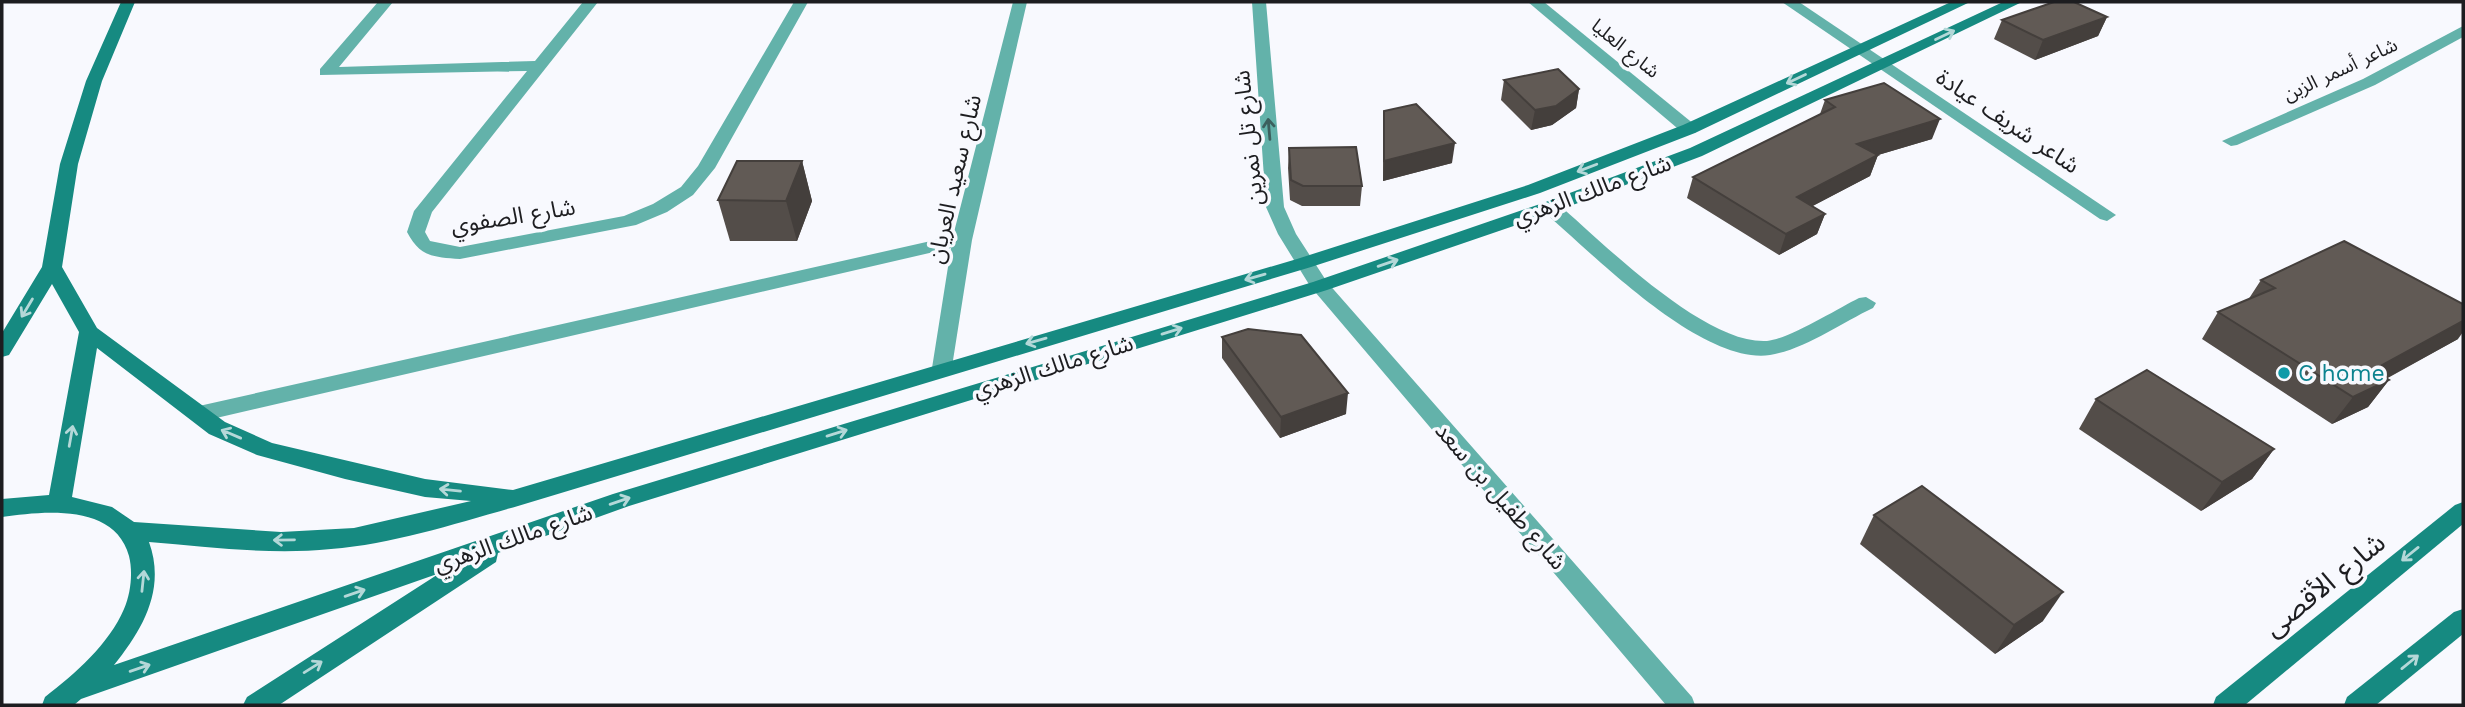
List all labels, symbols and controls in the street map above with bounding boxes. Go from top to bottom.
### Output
street label: شارع العليا [1586,14,1664,84]
one-way arrow [1934,28,1955,42]
street label: شاعر أسمر الزبن [2279,33,2401,106]
street label: شاعر شريف عيادة [1931,64,2084,179]
street label: شارع تل نمرين [1228,69,1272,207]
one-way arrow [1786,72,1807,86]
street label: شارع سعيد العريان [922,92,990,267]
one-way arrow [1262,118,1275,141]
street label: شارع مالك الزهري [1510,149,1676,235]
one-way arrow [1577,163,1599,176]
street label: شارع الصفوي [449,193,578,243]
one-way arrow [1377,256,1399,268]
one-way arrow [1244,272,1266,285]
one-way arrow [20,298,34,318]
one-way arrow [1160,323,1182,336]
street label: شارع مالك الزهري [970,329,1137,407]
one-way arrow [1026,335,1048,348]
place label: C home [2298,360,2385,387]
marker: C home [2276,365,2292,381]
street label: شارع طفيل بن سعد [1427,417,1572,577]
one-way arrow [65,425,78,448]
one-way arrow [825,425,847,438]
one-way arrow [221,427,242,440]
one-way arrow [440,483,462,496]
one-way arrow [608,494,630,506]
street label: شارع مالك الزهري [430,499,597,581]
street label: شارع الأقصى [2257,525,2394,647]
one-way arrow [272,534,295,547]
one-way arrow [2402,546,2420,562]
one-way arrow [137,570,150,593]
one-way arrow [343,586,365,598]
one-way arrow [2401,655,2419,670]
one-way arrow [303,660,323,674]
one-way arrow [128,661,150,673]

